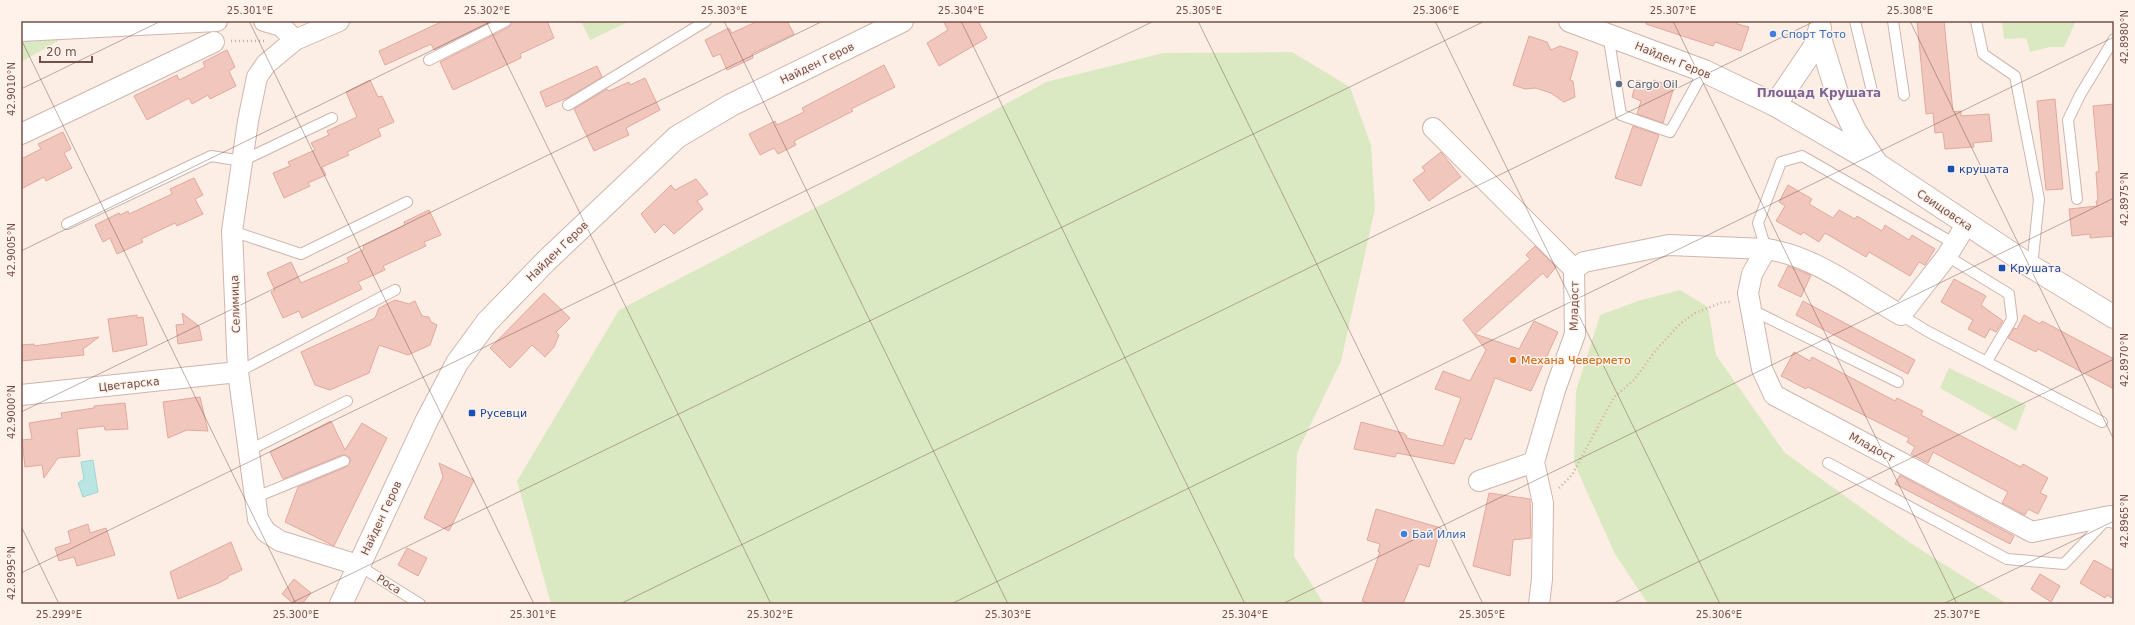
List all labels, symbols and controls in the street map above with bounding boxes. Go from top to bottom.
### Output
text: 25.301°E [227,5,273,16]
text: 25.302°E [464,5,510,16]
text: 25.303°E [701,5,747,16]
text: 25.304°E [938,5,984,16]
text: 25.305°E [1176,5,1222,16]
text: 25.306°E [1413,5,1459,16]
text: 25.307°E [1650,5,1696,16]
text: 25.308°E [1887,5,1933,16]
text: 42.8980°N [2119,10,2130,64]
place label: Спорт Тото [1781,28,1846,41]
marker: Спорт Тото [1768,29,1778,39]
scale bar [40,38,92,64]
street label: Найден Геров [1633,39,1713,82]
street label: Найден Геров [778,40,856,87]
text: 20 m [46,45,77,59]
text: 42.9010°N [6,62,17,116]
place label: Cargo Oil [1627,78,1678,91]
marker: Cargo Oil [1614,79,1624,89]
district label: Площад Крушата [1757,86,1881,100]
place label: крушата [1959,163,2009,176]
marker: крушата [1946,164,1956,174]
text: 42.8975°N [2119,172,2130,226]
street label: Свищовска [1914,187,1975,234]
street label: Найден Геров [524,219,591,284]
text: 42.9005°N [6,223,17,277]
place label: Крушата [2010,262,2061,275]
marker: Крушата [1997,263,2007,273]
street label: Селимица [228,275,243,333]
street label: Младост [1568,280,1581,331]
text: 42.8970°N [2119,333,2130,387]
place label: Механа Чевермето [1521,354,1631,367]
marker: Механа Чевермето [1508,355,1518,365]
street label: Цветарска [98,375,160,394]
text: 42.9000°N [6,385,17,439]
place label: Русевци [480,407,527,420]
marker: Русевци [467,408,477,418]
street label: Младост [1847,430,1897,465]
street label: Найден Геров [358,479,404,558]
text: 42.8965°N [2119,494,2130,548]
place label: Бай Илия [1412,528,1466,541]
marker: Бай Илия [1399,529,1409,539]
text: 42.8995°N [6,546,17,600]
street label: Роса [374,572,403,597]
text: 25.299°E [36,609,82,620]
text: 25.300°E [273,609,319,620]
text: 25.301°E [510,609,556,620]
text: 25.302°E [747,609,793,620]
text: 25.303°E [985,609,1031,620]
text: 25.304°E [1222,609,1268,620]
text: 25.305°E [1459,609,1505,620]
text: 25.306°E [1696,609,1742,620]
text: 25.307°E [1934,609,1980,620]

